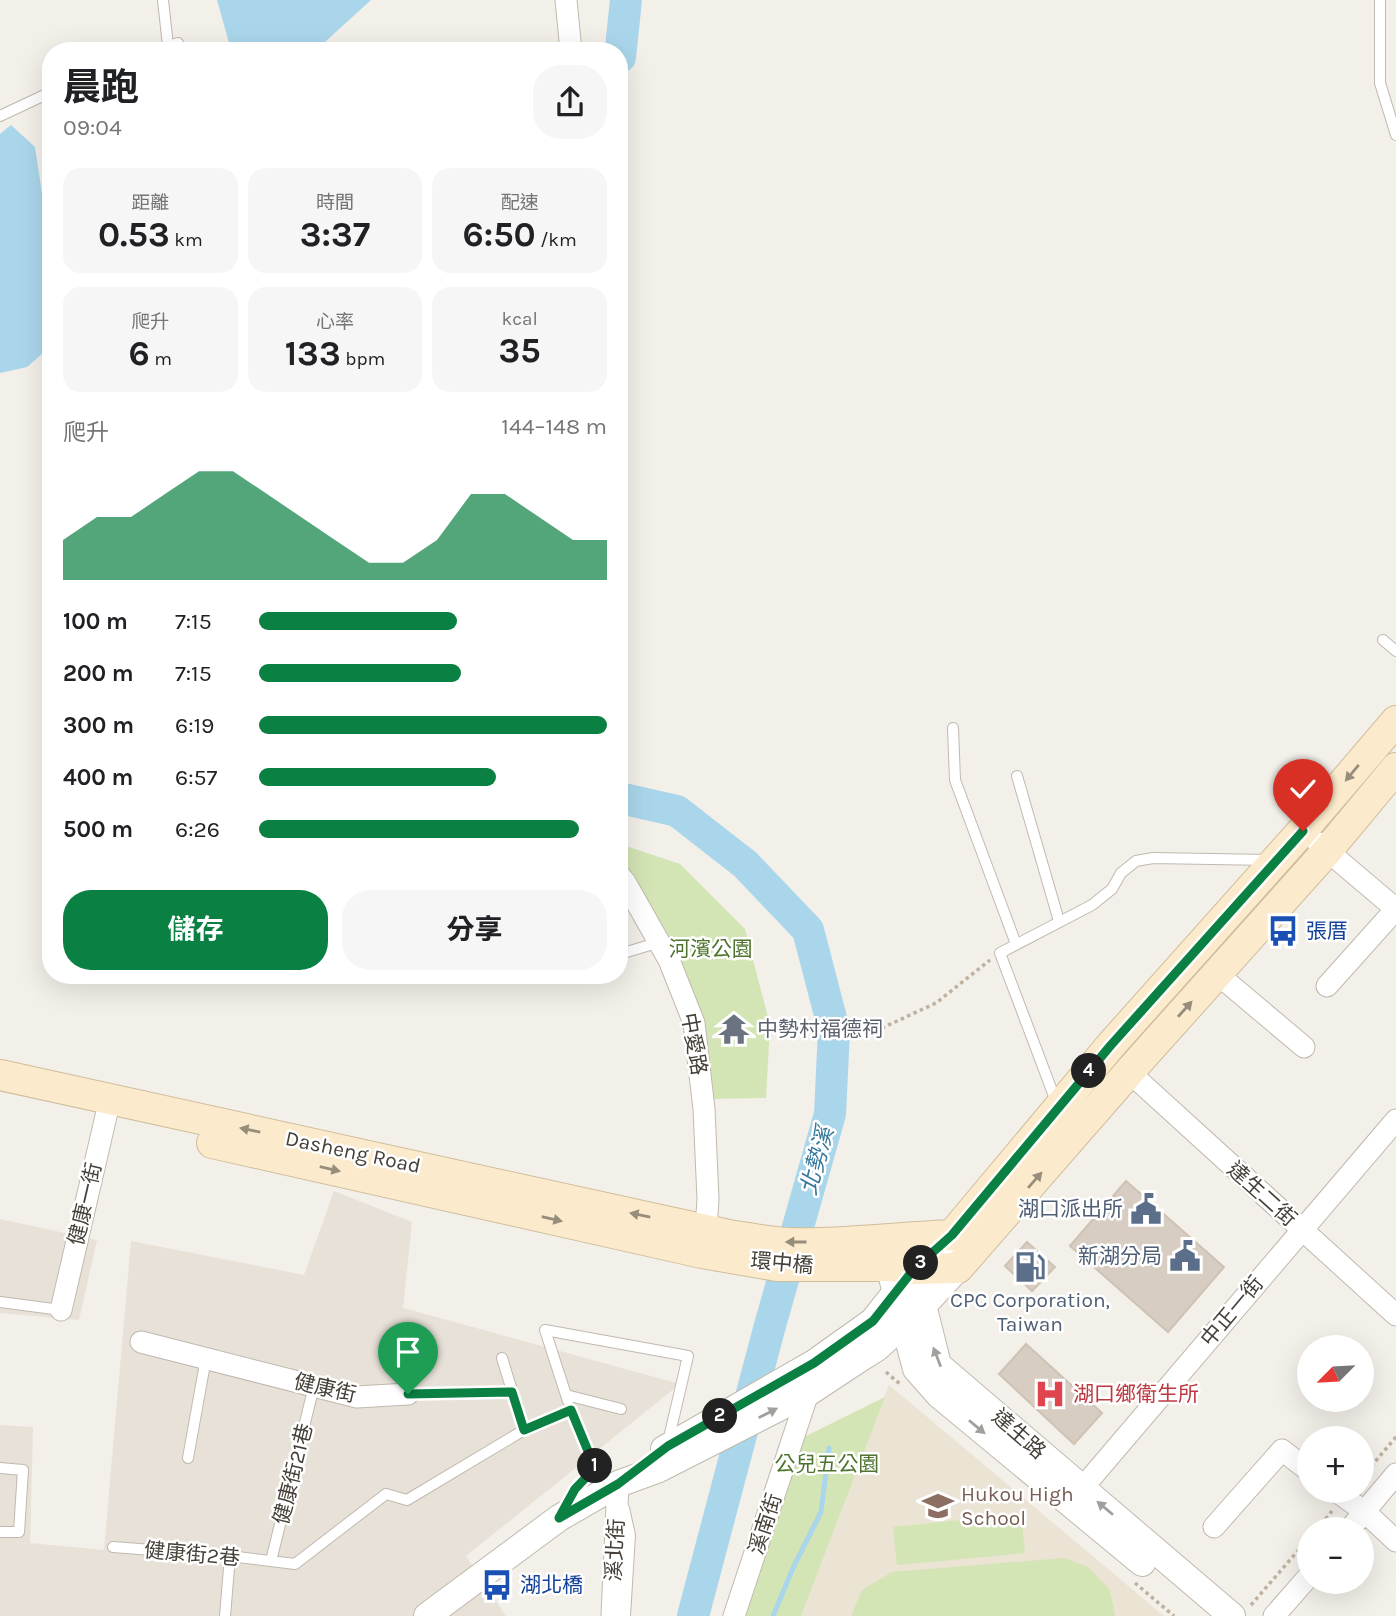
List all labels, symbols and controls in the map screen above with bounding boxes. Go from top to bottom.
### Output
text: 晨跑 [63,65,139,110]
button: share [533,65,607,139]
text: 09:04 [63,114,122,141]
text: 距離 [131,192,169,214]
text: 時間 [316,192,354,214]
text: 配速 [501,192,539,214]
text: 0.53 [98,214,170,255]
text: 3:37 [300,214,370,255]
text: 6:50 [462,214,536,255]
text: km [170,229,203,251]
text: /km [536,229,577,251]
text: kcal [502,308,538,330]
text: 爬升 [131,311,169,333]
text: 心率 [316,311,354,333]
text: 35 [499,330,541,371]
text: 6 [129,333,150,374]
text: 133 [285,333,341,374]
text: m [150,348,172,370]
text: bpm [341,348,385,370]
text: 144–148 m [501,413,607,440]
text: 爬升 [63,419,109,446]
text: 100 m [63,608,128,635]
text: 7:15 [175,608,212,635]
text: 200 m [63,660,134,687]
text: 7:15 [175,660,212,687]
text: 300 m [63,712,134,739]
text: 6:19 [175,712,214,739]
pin [1273,759,1333,831]
text: 400 m [63,764,133,791]
text: 6:57 [175,764,217,791]
one-way arrow [1345,764,1360,781]
icon: check [1284,770,1322,808]
text: 500 m [63,816,133,843]
text: 6:26 [175,816,220,843]
button: 儲存 [63,890,328,970]
button: 分享 [342,890,607,970]
bus stop icon: 張厝 [1266,914,1300,948]
place label: 張厝 [1306,919,1348,943]
park label: 河濱公園 [669,937,753,961]
one-way arrow [1177,1000,1193,1018]
street label: 中愛路 [677,1011,711,1077]
temple icon: 中勢村福德祠 [717,1012,751,1046]
place label: 中勢村福德祠 [757,1017,883,1041]
pin: 4 [1072,1054,1106,1088]
text: 4 [1083,1059,1094,1081]
water label: 北勢溪 [795,1121,840,1198]
one-way arrow [239,1124,261,1135]
street label: Dasheng Road [283,1126,423,1178]
street label: 達生二街 [1223,1157,1301,1231]
street label: 健康一街 [64,1160,106,1248]
one-way arrow [319,1164,341,1175]
one-way arrow [1027,1171,1043,1189]
public building icon: 湖口派出所 [1129,1192,1163,1226]
place label: 湖口派出所 [1018,1197,1123,1221]
one-way arrow [629,1210,651,1221]
one-way arrow [541,1214,563,1225]
one-way arrow [785,1236,807,1248]
public building icon: 新湖分局 [1168,1239,1202,1273]
place label: 新湖分局 [1078,1244,1162,1268]
pin: 3 [904,1246,939,1280]
street label: 環中橋 [750,1248,814,1278]
fuel station icon: CPC Corporation, Taiwan [1013,1250,1047,1284]
text: 3 [915,1251,926,1273]
street label: 中正一街 [1196,1271,1268,1351]
place label: CPC Corporation, Taiwan [950,1288,1110,1336]
pin [378,1322,438,1394]
icon: arrive [389,1333,427,1371]
north arrow [1297,1335,1374,1412]
map controls [1297,1335,1374,1594]
one-way arrow [932,1346,943,1367]
street label: 健康街 [292,1369,358,1407]
hospital icon: 湖口鄉衛生所 [1033,1377,1067,1411]
place label: 湖口鄉衛生所 [1073,1382,1199,1406]
pin: 2 [702,1398,738,1434]
text: 2 [714,1404,725,1426]
street label: 達生路 [987,1404,1051,1464]
one-way arrow [758,1408,778,1419]
one-way arrow [969,1419,986,1434]
street label: 健康街21巷 [269,1421,317,1527]
button: + [1297,1426,1374,1503]
pin: 1 [578,1448,612,1484]
park label: 公兒五公園 [775,1452,880,1476]
text: 1 [591,1454,598,1476]
place label: Hukou High School [961,1482,1074,1530]
school or university icon: Hukou High School [921,1489,955,1523]
street label: 溪南街 [744,1490,786,1558]
one-way arrow [1096,1500,1114,1516]
button: − [1297,1517,1374,1594]
street label: 溪北街 [601,1518,629,1582]
street label: 健康街2巷 [143,1538,241,1570]
bus stop icon: 湖北橋 [480,1568,514,1602]
place label: 湖北橋 [520,1573,583,1597]

